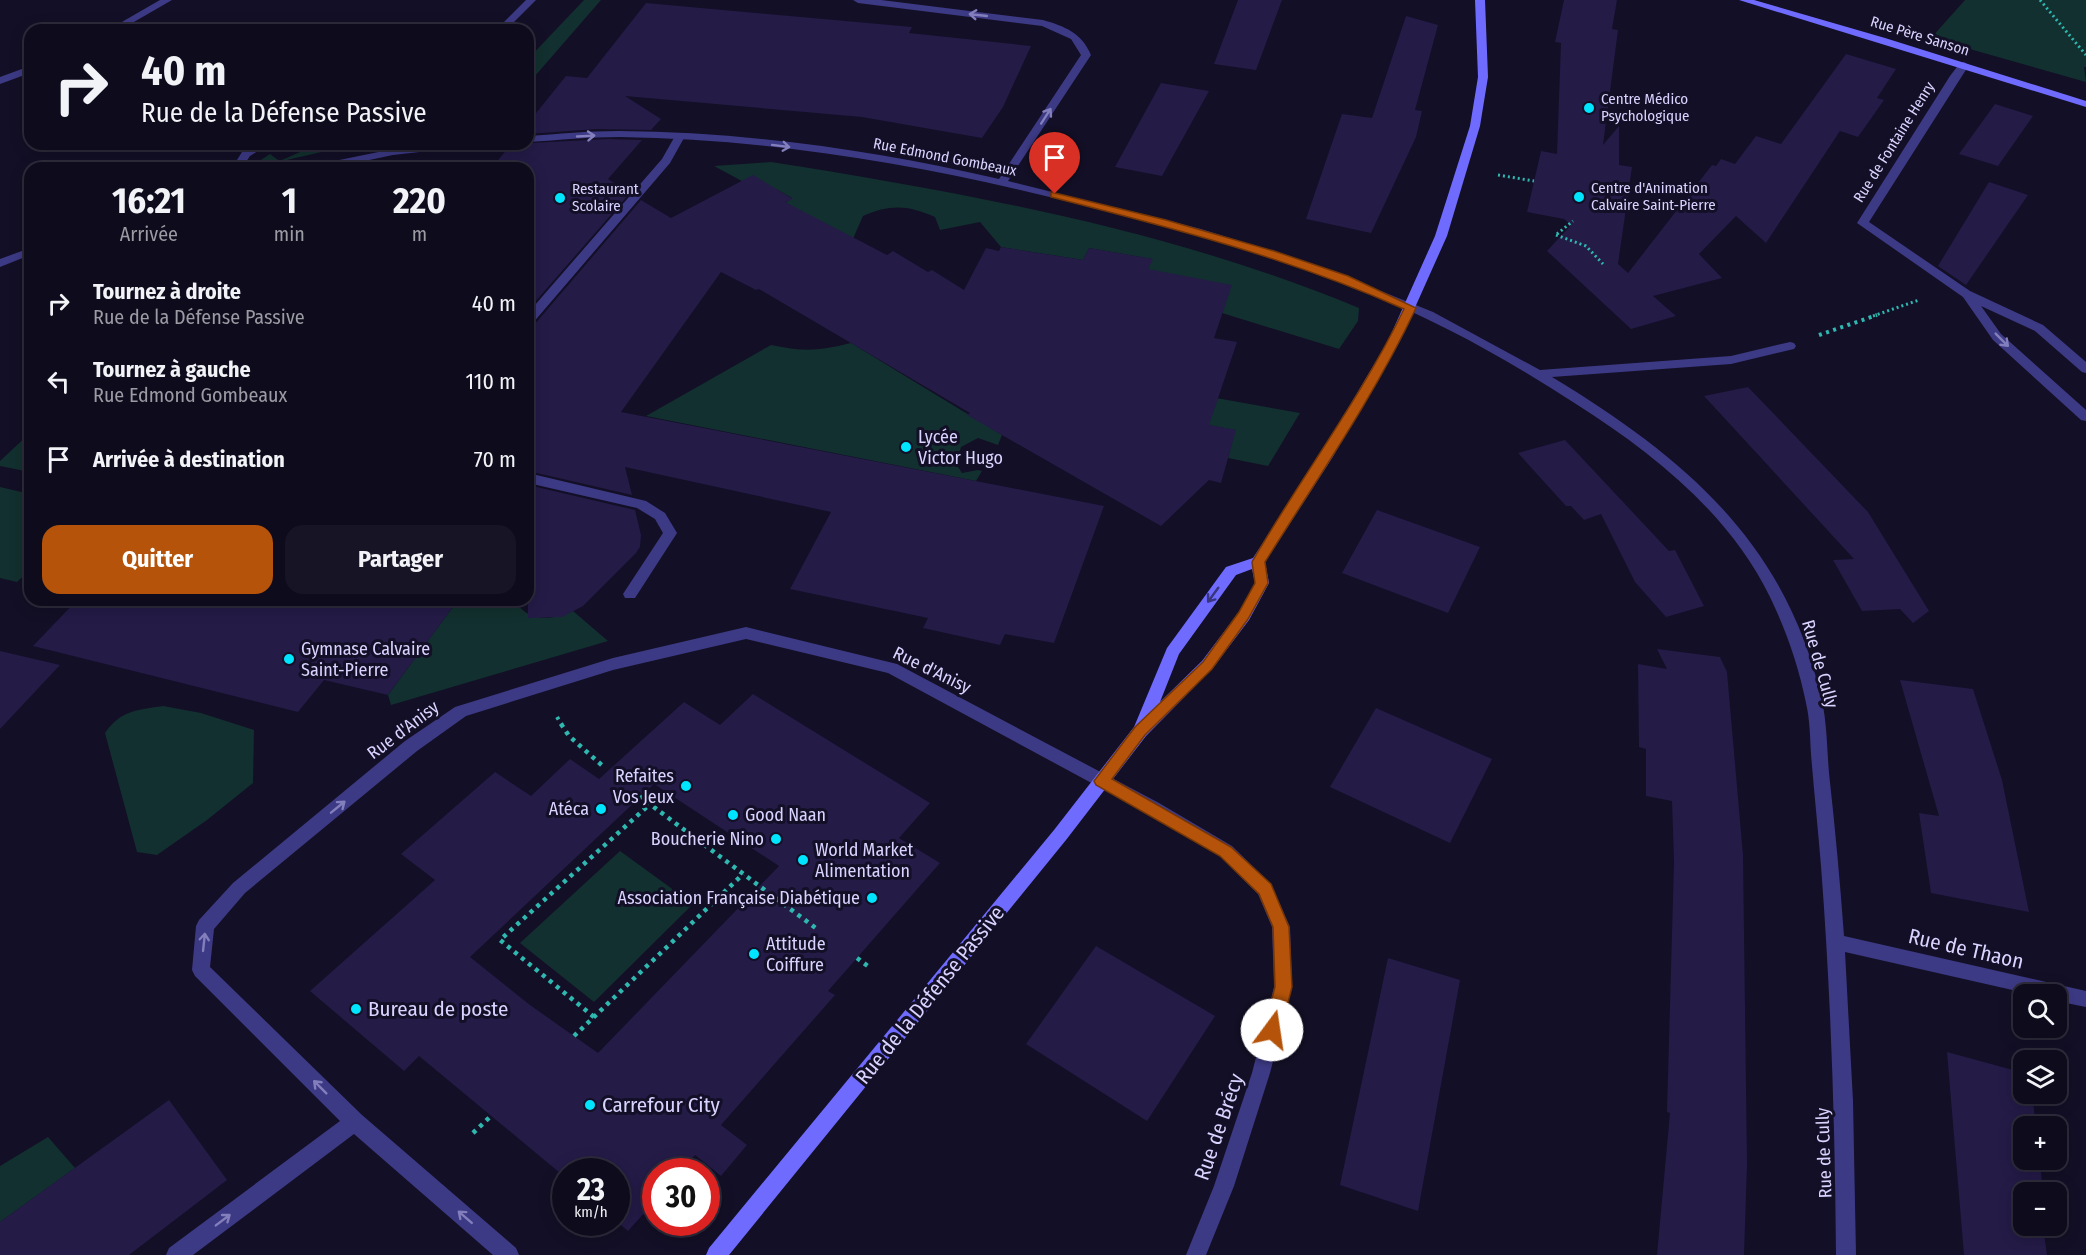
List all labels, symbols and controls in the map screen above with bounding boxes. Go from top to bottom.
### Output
one-way arrow [969,9,989,20]
street label: Rue Père Sanson [1868,12,1972,60]
text: 40 m [141,46,226,96]
icon: right [42,48,120,126]
street label: Rue de Fontaine Henry [1850,78,1939,206]
place label: Centre Médico Psychologique [1601,90,1689,125]
text: Rue de la Défense Passive [141,97,427,129]
marker: Centre Médico Psychologique [1582,101,1596,115]
one-way arrow [1040,108,1052,125]
one-way arrow [576,130,596,141]
pin [1029,132,1080,194]
street label: Rue Edmond Gombeaux [872,134,1019,180]
one-way arrow [770,141,790,152]
icon: arrive [1038,141,1071,174]
text: 16:21 [112,179,186,223]
text: 1 [282,179,297,223]
text: 220 [393,179,446,223]
place label: Centre d'Animation Calvaire Saint-Pierre [1591,179,1716,214]
place label: Restaurant Scolaire [572,180,639,215]
marker: Centre d'Animation Calvaire Saint-Pierre [1572,190,1586,204]
marker: Restaurant Scolaire [553,191,567,205]
text: Arrivée [120,222,178,246]
text: min [274,222,305,246]
text: m [412,222,427,246]
text: Tournez à droite [93,278,241,305]
icon: right [42,287,75,320]
text: 40 m [472,290,516,317]
text: Rue de la Défense Passive [93,305,305,329]
one-way arrow [1994,332,2009,347]
text: Tournez à gauche [93,356,251,383]
icon: left [42,365,75,398]
text: 110 m [466,368,516,395]
text: Rue Edmond Gombeaux [93,383,287,407]
place label: Lycée Victor Hugo [918,426,1003,469]
marker: Lycée Victor Hugo [899,440,913,454]
icon: arrive [42,443,75,476]
text: Arrivée à destination [93,446,285,473]
text: 70 m [474,446,516,473]
button: Quitter [42,525,273,594]
button: Partager [285,525,516,594]
one-way arrow [1207,586,1219,602]
street label: Rue de Cully [1797,617,1843,711]
place label: Gymnase Calvaire Saint-Pierre [301,638,430,681]
street label: Rue d'Anisy [889,642,975,698]
marker: Gymnase Calvaire Saint-Pierre [282,652,296,666]
street label: Rue d'Anisy [363,696,443,764]
place label: Refaites Vos Jeux [613,765,674,808]
marker: Refaites Vos Jeux [679,779,693,793]
place label: Atéca [549,798,589,820]
one-way arrow [330,800,346,813]
marker: Atéca [594,802,608,816]
place label: Good Naan [745,804,826,826]
marker: Good Naan [726,808,740,822]
place label: Boucherie Nino [651,828,764,850]
marker: Boucherie Nino [769,832,783,846]
place label: World Market Alimentation [815,839,914,882]
marker: World Market Alimentation [796,853,810,867]
place label: Association Française Diabétique [618,887,860,909]
marker: Association Française Diabétique [865,891,879,905]
street label: Rue de la Défense Passive [850,900,1010,1090]
street label: Rue de Thaon [1906,923,2026,975]
one-way arrow [198,933,209,952]
place label: Attitude Coiffure [766,933,826,976]
marker: Attitude Coiffure [747,947,761,961]
map controls [2013,984,2067,1236]
button: search [2013,984,2067,1038]
place label: Bureau de poste [368,996,508,1022]
position arrow [1240,998,1304,1062]
marker: Bureau de poste [349,1002,363,1016]
button: layers [2013,1050,2067,1104]
street label: Rue de Brécy [1189,1070,1250,1184]
one-way arrow [312,1080,327,1094]
place label: Carrefour City [602,1092,720,1118]
marker: Carrefour City [583,1098,597,1112]
street label: Rue de Cully [1811,1107,1837,1199]
button: + [2013,1116,2067,1170]
speed limit sign: 30 [642,1158,720,1236]
text: 23 [577,1172,605,1208]
button: − [2013,1182,2067,1236]
text: km/h [574,1203,608,1221]
one-way arrow [458,1210,473,1224]
one-way arrow [214,1214,230,1226]

